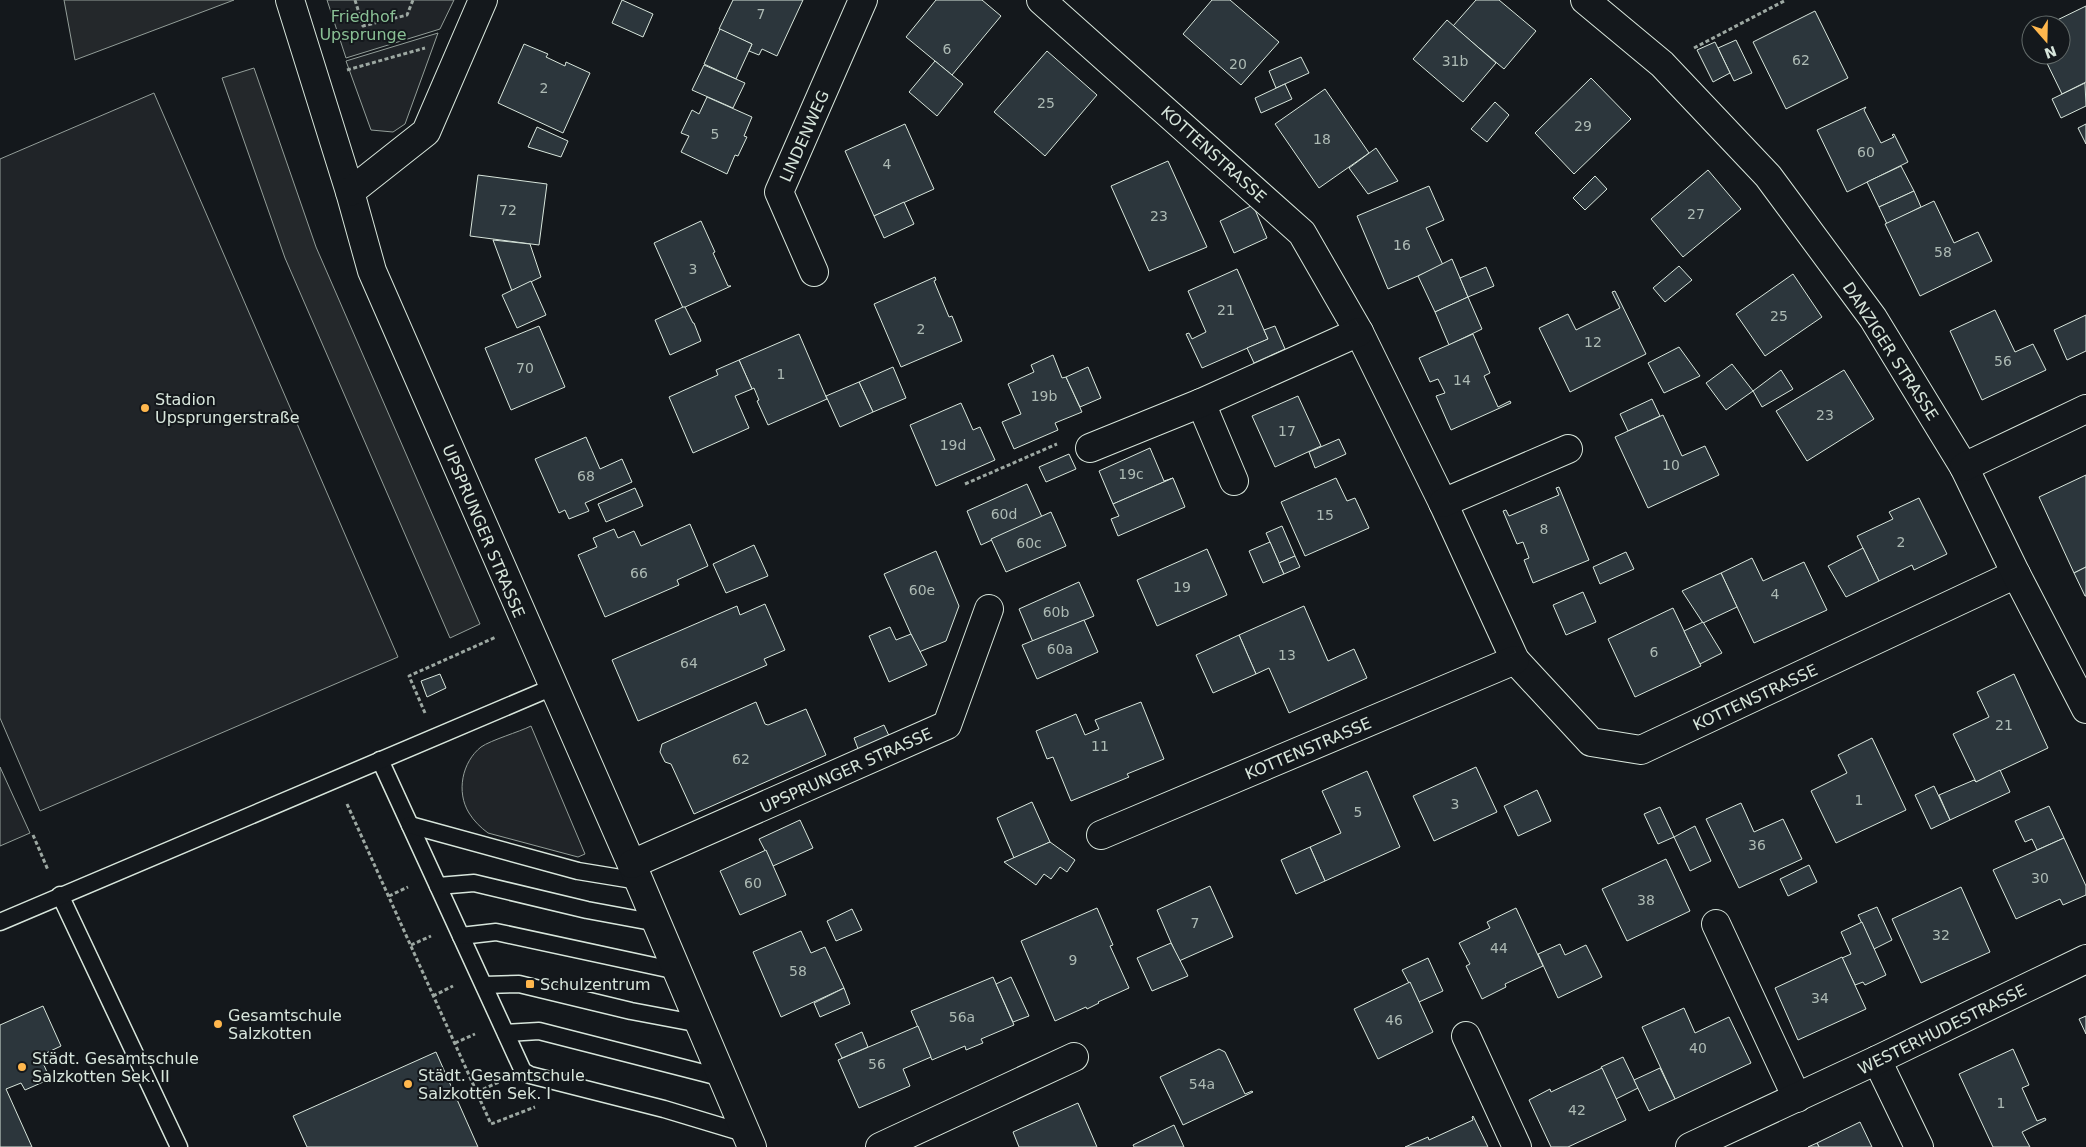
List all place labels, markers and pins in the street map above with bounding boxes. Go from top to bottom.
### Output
place label: Stadion Upsprungerstraße [155,390,300,427]
marker: Stadion Upsprungerstraße [139,402,151,414]
place label: Schulzentrum [540,975,651,994]
marker: Schulzentrum [524,978,536,990]
place label: Gesamtschule Salzkotten [228,1006,342,1043]
marker: Gesamtschule Salzkotten [212,1018,224,1030]
place label: Städt. Gesamtschule Salzkotten Sek. II [32,1049,199,1086]
marker: Städt. Gesamtschule Salzkotten Sek. II [16,1061,28,1073]
place label: Städt. Gesamtschule Salzkotten Sek. I [418,1066,585,1103]
marker: Städt. Gesamtschule Salzkotten Sek. I [402,1078,414,1090]

